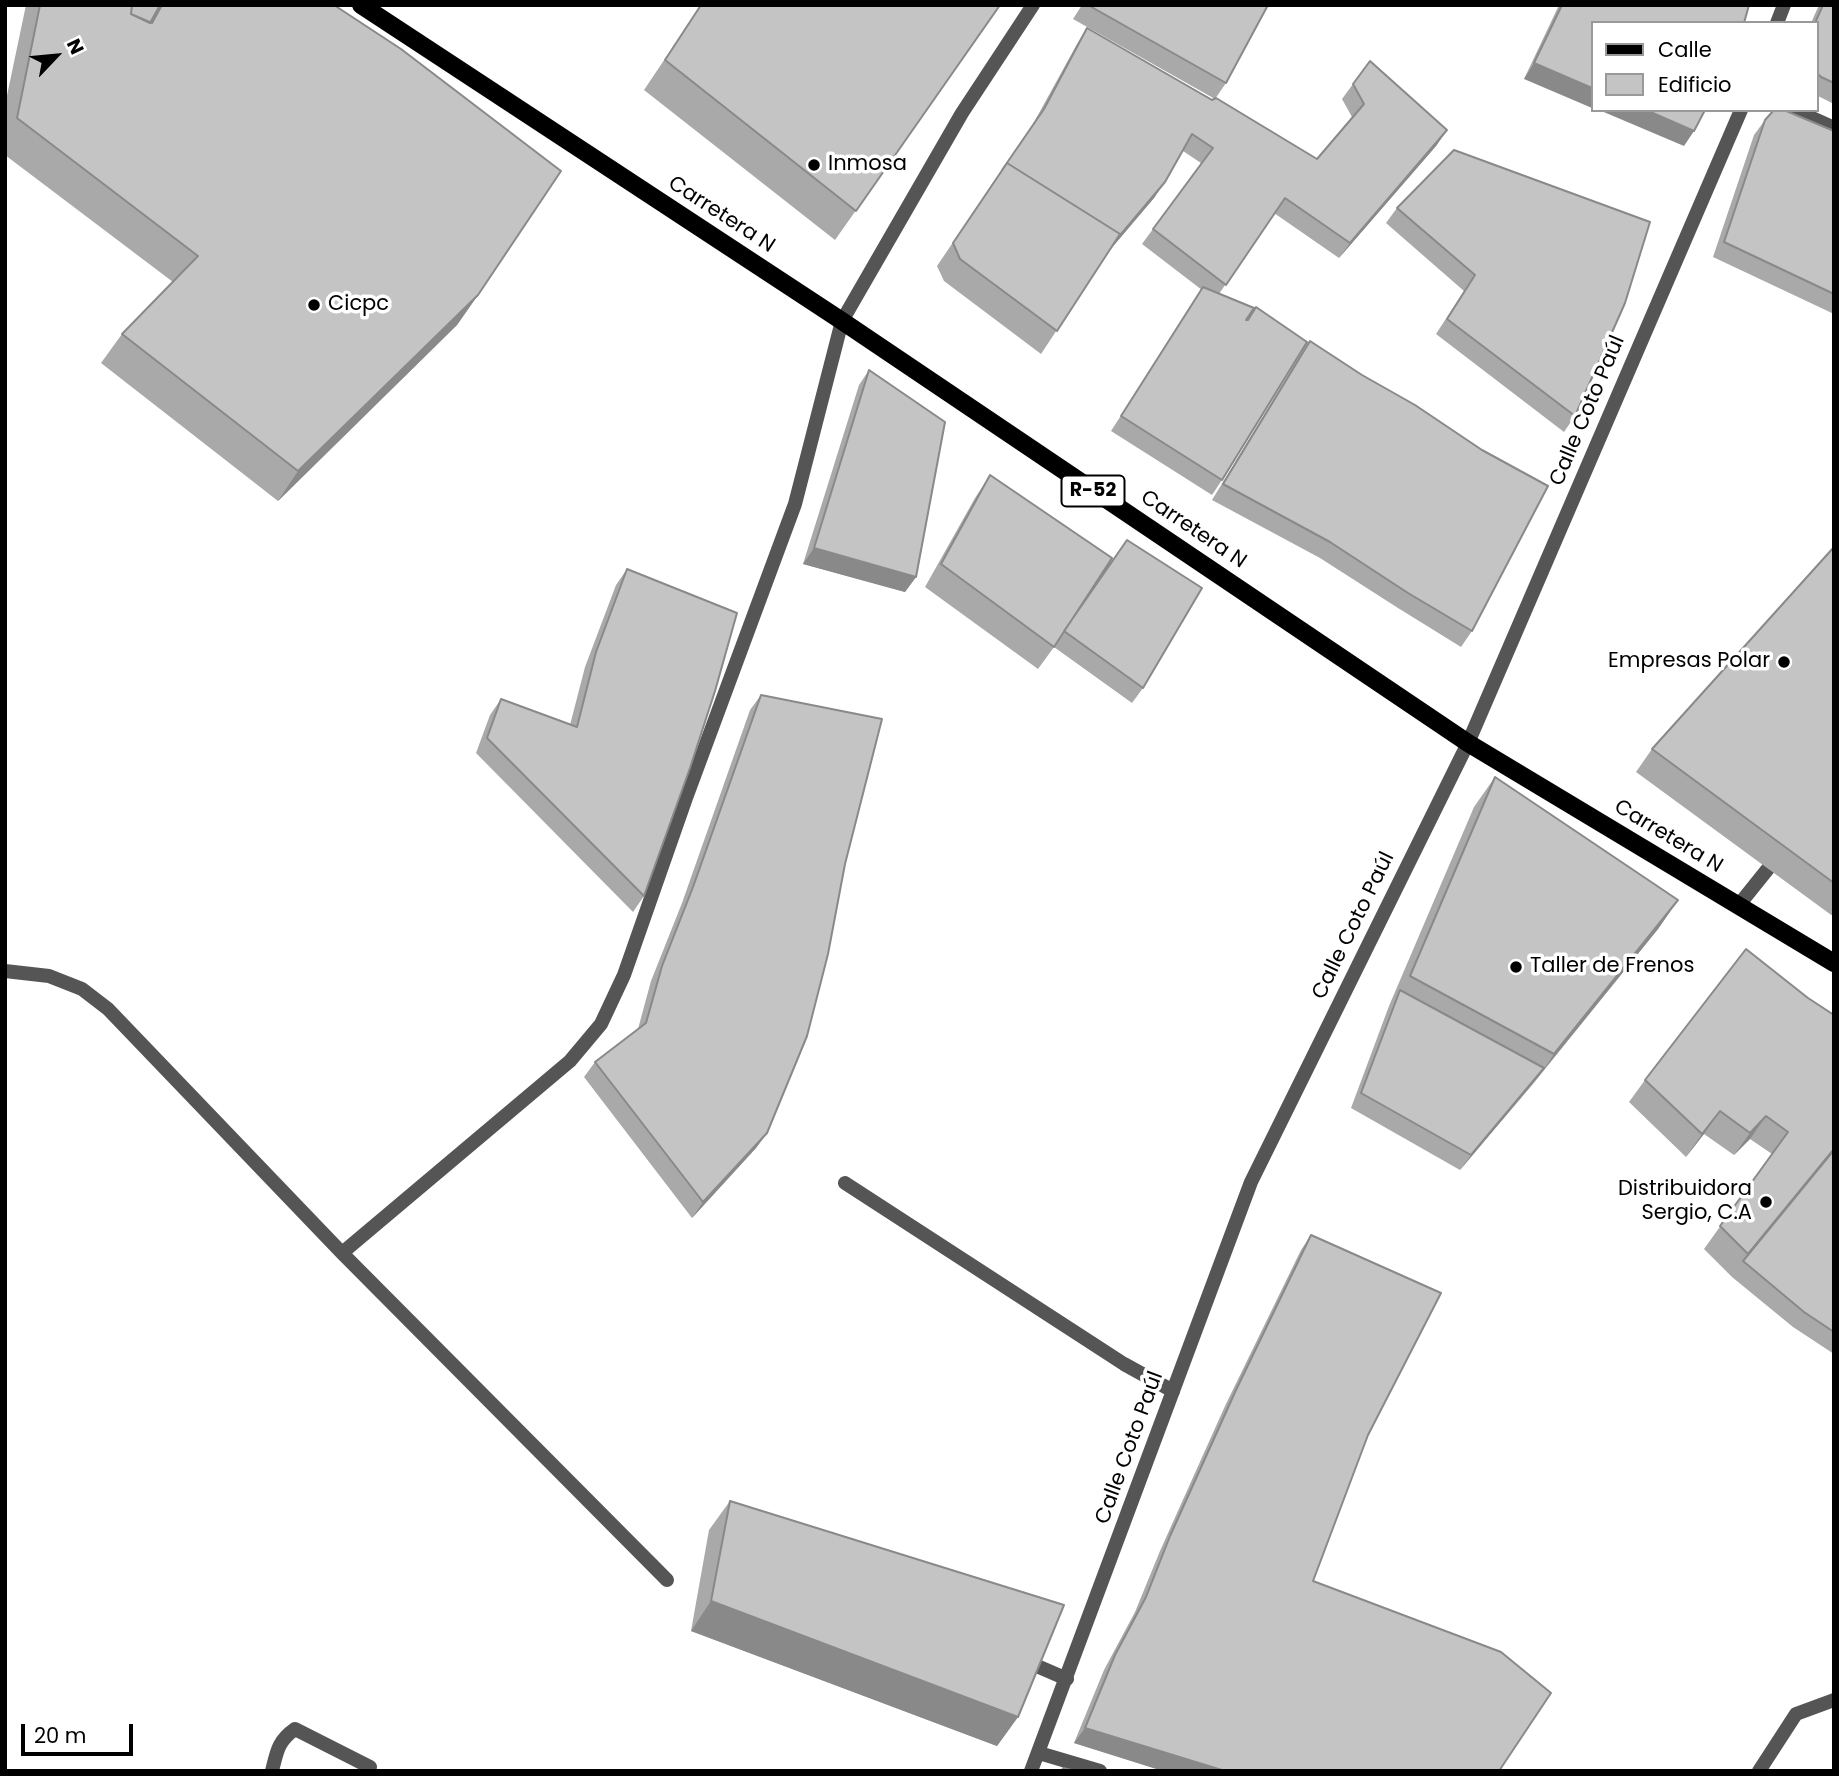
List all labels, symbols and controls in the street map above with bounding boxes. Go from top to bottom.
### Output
north arrow [21,21,91,91]
legend [1590,21,1818,112]
text: N [60,34,91,59]
text: Calle [1658,35,1712,64]
text: Edificio [1658,70,1732,99]
place label: Inmosa [828,152,907,178]
marker: Inmosa [806,157,822,173]
street label: Carretera N [663,171,779,259]
place label: Cicpc [328,292,389,318]
marker: Cicpc [306,297,322,313]
street label: Calle Coto Paúl [1545,332,1631,490]
road number: R-52 [1062,476,1124,506]
street label: Carretera N [1135,485,1251,575]
place label: Empresas Polar [1608,649,1770,675]
marker: Empresas Polar [1776,654,1792,670]
street label: Carretera N [1609,795,1727,879]
street label: Calle Coto Paúl [1307,848,1401,1004]
place label: Taller de Frenos [1530,954,1694,980]
marker: Taller de Frenos [1508,959,1524,975]
place label: Distribuidora Sergio, C.A [1618,1177,1752,1227]
marker: Distribuidora Sergio, C.A [1758,1194,1774,1210]
street label: Calle Coto Paúl [1091,1368,1169,1528]
scale bar [24,1710,136,1754]
text: 20 m [34,1721,87,1750]

